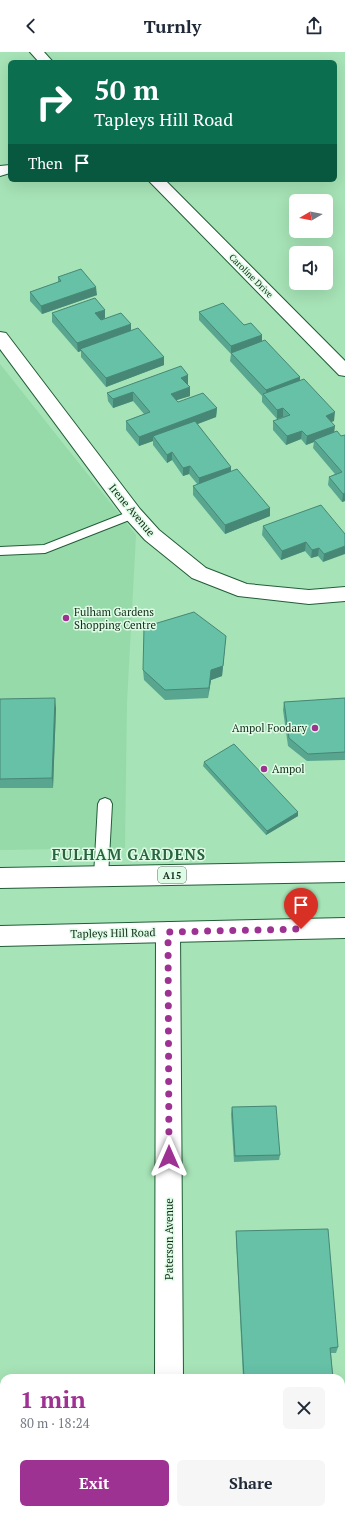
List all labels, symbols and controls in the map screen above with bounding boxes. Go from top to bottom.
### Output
text: Turnly [144,14,201,38]
icon: back [20,15,42,37]
icon: share [303,15,325,37]
text: 50 m [94,71,159,108]
icon: right [28,76,80,128]
text: Tapleys Hill Road [94,107,233,131]
icon: arrive [71,152,93,174]
text: Then [28,153,63,173]
north arrow [289,194,333,238]
map controls [289,194,333,290]
button: sound [289,246,333,290]
street label: Caroline Drive [226,251,276,301]
street label: Irene Avenue [106,481,158,539]
place label: Fulham Gardens Shopping Centre [74,605,156,632]
marker: Fulham Gardens Shopping Centre [61,613,71,623]
place label: Ampol Foodary [232,721,307,735]
marker: Ampol Foodary [310,723,320,733]
place label: Ampol [272,762,305,776]
marker: Ampol [259,764,269,774]
district label: FULHAM GARDENS [52,844,206,864]
road number: A15 [158,867,186,883]
pin [284,888,318,929]
icon: arrive [290,894,312,916]
street label: Tapleys Hill Road [70,925,156,941]
position arrow [148,1136,190,1178]
street label: Paterson Avenue [162,1198,176,1280]
text: 1 min [20,1383,86,1415]
button: close [283,1387,325,1429]
text: 80 m · 18:24 [20,1414,90,1432]
button: Exit [20,1460,169,1506]
button: Share [177,1460,325,1506]

